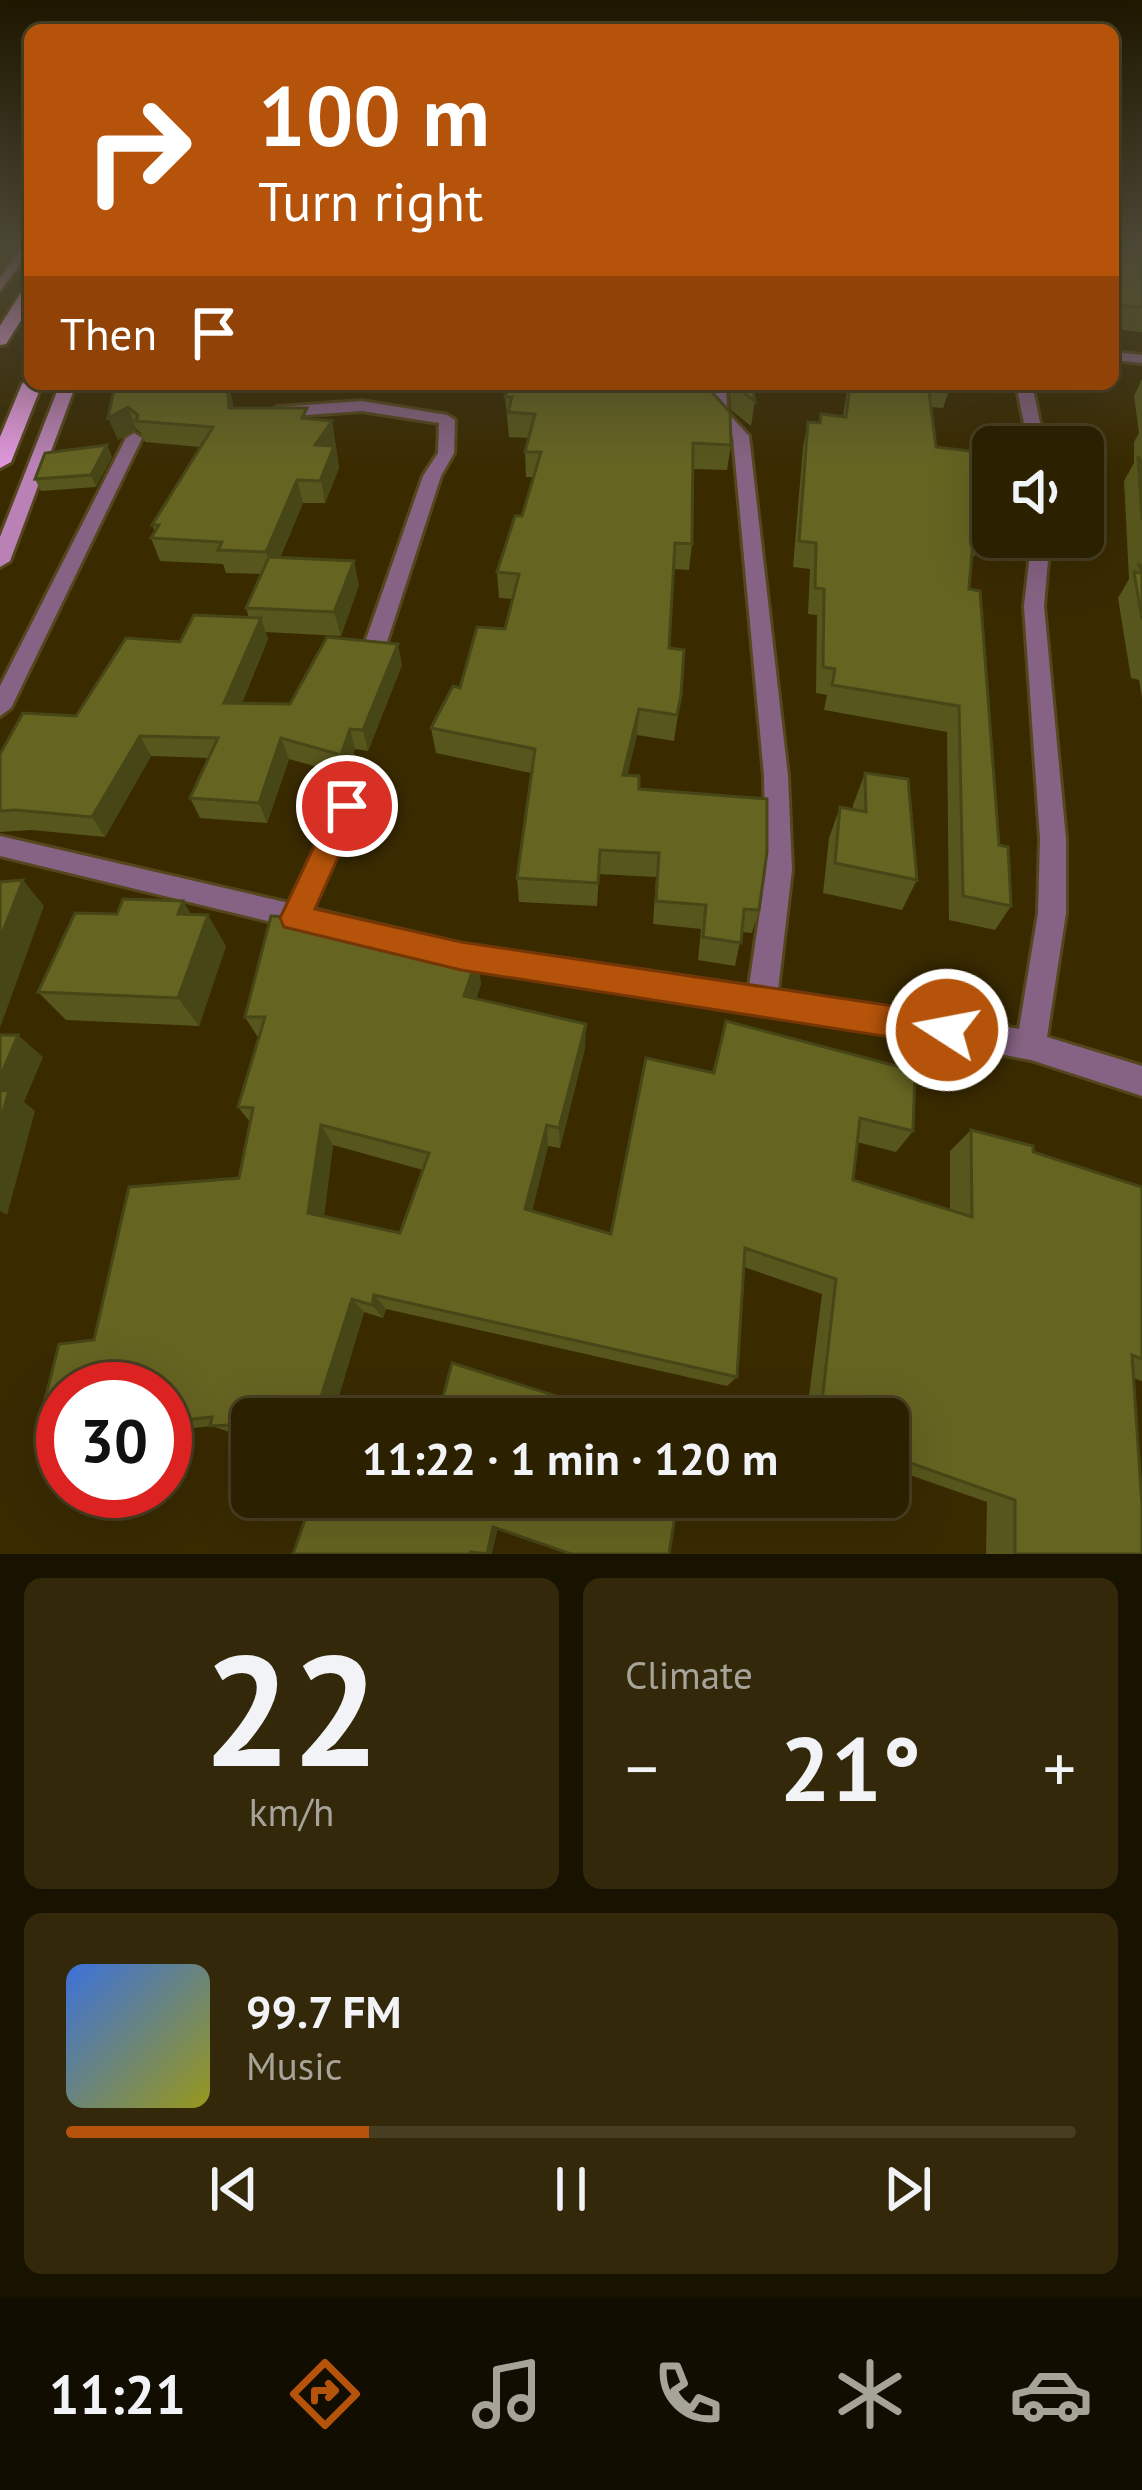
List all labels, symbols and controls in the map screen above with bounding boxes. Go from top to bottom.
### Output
text: 100 m [258,60,490,169]
icon: right [60,72,216,228]
text: Turn right [258,166,483,236]
icon: arrive [181,300,247,366]
text: Then [60,304,157,362]
map controls [972,426,1104,558]
button: sound [972,426,1104,558]
pin [296,755,398,857]
icon: arrive [314,773,380,839]
position arrow [884,967,1010,1093]
speed limit sign: 30 [36,1362,192,1518]
text: 11:22 · 1 min · 120 m [362,1429,778,1487]
text: 22 [203,1607,380,1809]
text: Climate [625,1649,753,1700]
text: 21° [780,1709,921,1826]
text: − [625,1725,658,1810]
text: + [1043,1725,1076,1810]
text: km/h [249,1786,334,1837]
text: 99.7 FM [246,1982,401,2040]
text: Music [246,2040,342,2091]
icon: previous [201,2156,267,2222]
icon: pause [538,2156,604,2222]
icon: next [875,2156,941,2222]
icon: directions [283,2352,367,2436]
icon: music [465,2352,549,2436]
icon: phone [646,2352,730,2436]
icon: climate [828,2352,912,2436]
icon: car [1009,2352,1093,2436]
text: 11:21 [49,2359,186,2429]

